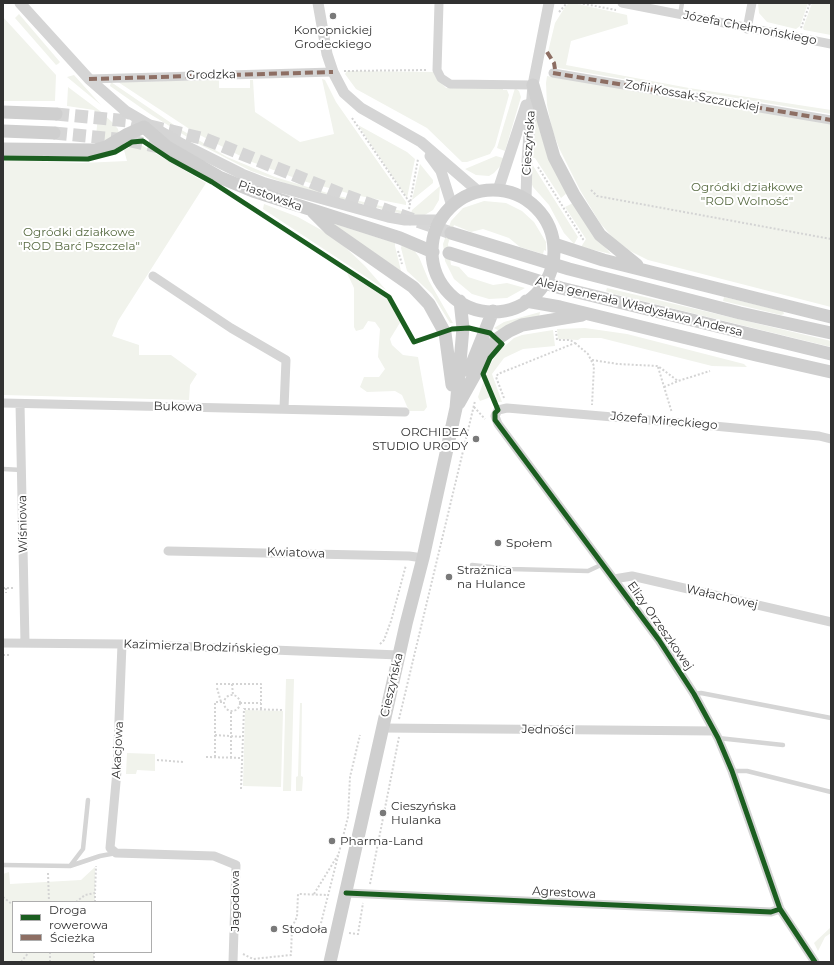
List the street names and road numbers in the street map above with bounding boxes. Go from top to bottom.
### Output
street label: Józefa Chełmońskiego [682,8,818,48]
street label: Grodzka [186,67,236,83]
street label: Zofii Kossak-Szczuckiej [624,77,760,115]
street label: Cieszyńska [520,110,538,176]
street label: Piastowska [236,178,304,214]
street label: Aleja generała Władysława Andersa [534,274,744,340]
street label: Bukowa [153,399,203,415]
street label: Józefa Mireckiego [610,409,718,433]
street label: Wiśniowa [15,495,31,553]
street label: Kwiatowa [267,545,325,561]
street label: Elizy Orzeszkowej [624,579,696,673]
street label: Wałachowej [685,582,759,612]
street label: Kazimierza Brodzińskiego [123,637,279,657]
street label: Cieszyńska [378,652,406,718]
street label: Akacjowa [109,721,127,779]
street label: Jedności [521,722,575,738]
street label: Jagodowa [228,870,242,932]
street label: Agrestowa [532,884,596,902]

